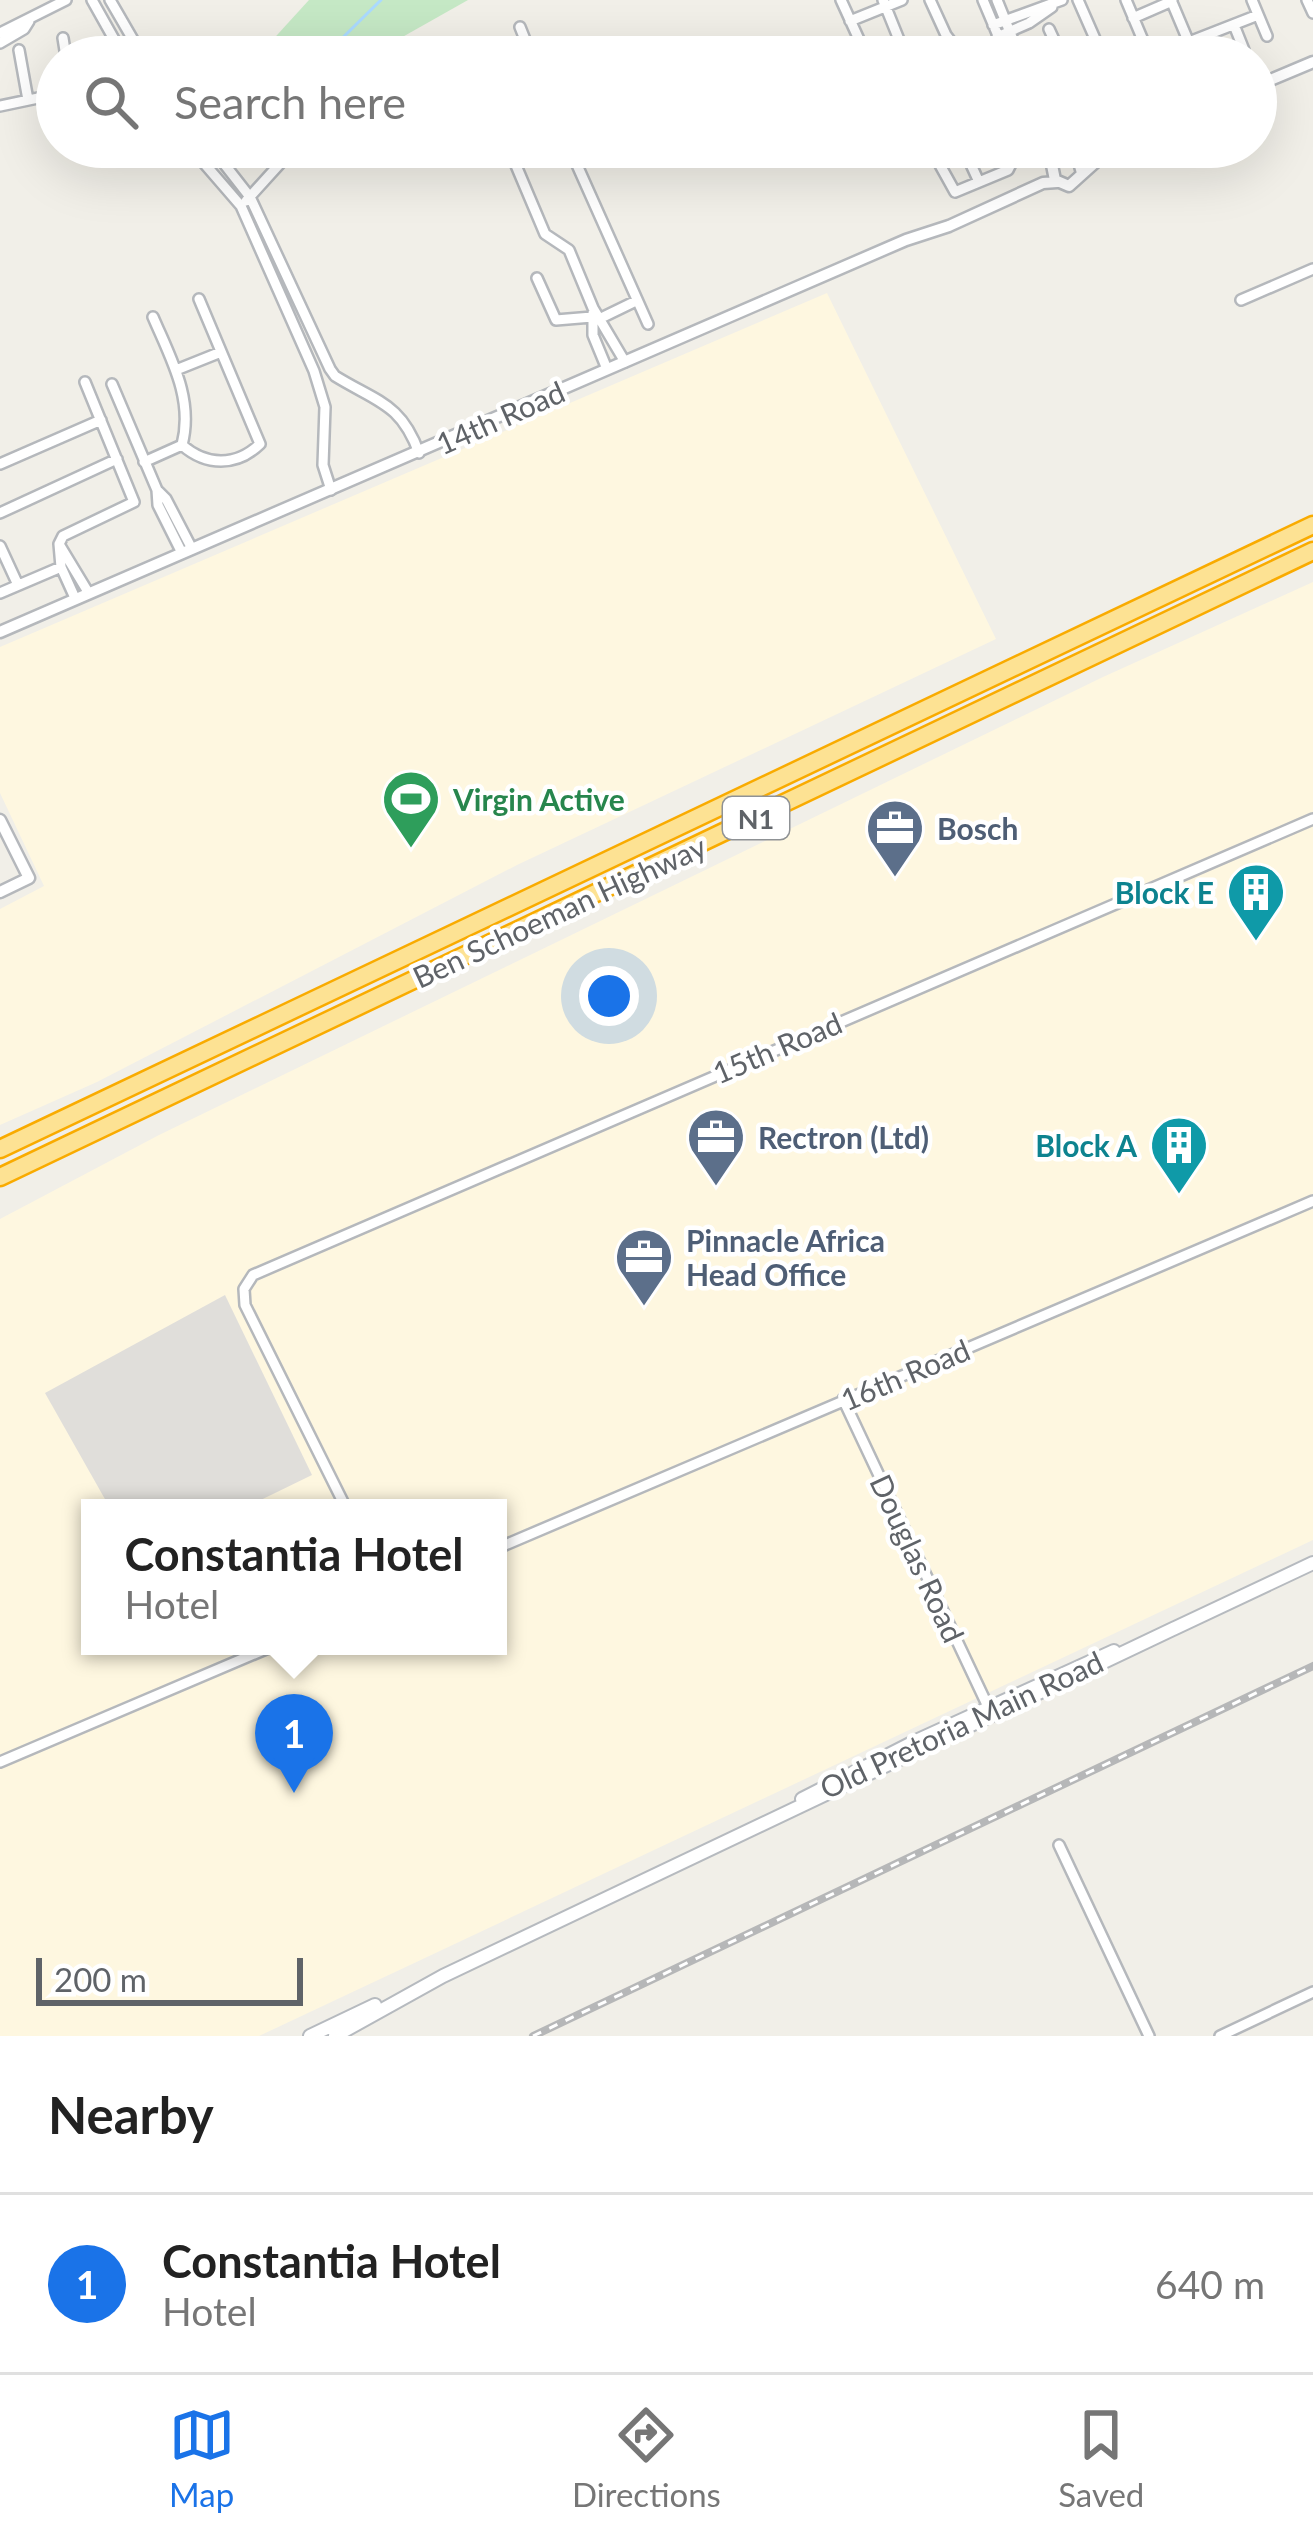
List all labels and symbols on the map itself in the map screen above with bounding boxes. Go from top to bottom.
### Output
street label: 14th Road [430,373,570,461]
sports icon: Virgin Active [380,768,442,850]
place label: Virgin Active [452,781,625,817]
road number: N1 [723,797,789,839]
office icon: Bosch [864,797,926,879]
place label: Bosch [937,810,1018,846]
street label: Ben Schoeman Highway [407,827,712,995]
building icon: Block E [1225,861,1287,943]
place label: Block E [1115,874,1214,910]
your location [579,966,639,1026]
street label: 15th Road [707,1004,847,1090]
office icon: Rectron (Ltd) [685,1106,747,1188]
building icon: Block A [1148,1114,1210,1196]
place label: Rectron (Ltd) [758,1119,929,1155]
place label: Block A [1035,1127,1137,1163]
place label: Pinnacle Africa Head Office [686,1222,885,1292]
office icon: Pinnacle Africa Head Office [613,1226,675,1308]
street label: 16th Road [835,1331,975,1417]
street label: Douglas Road [863,1468,973,1648]
street label: Old Pretoria Main Road [814,1643,1108,1805]
pin: 1 [255,1694,333,1793]
scale bar [36,1952,303,2005]

